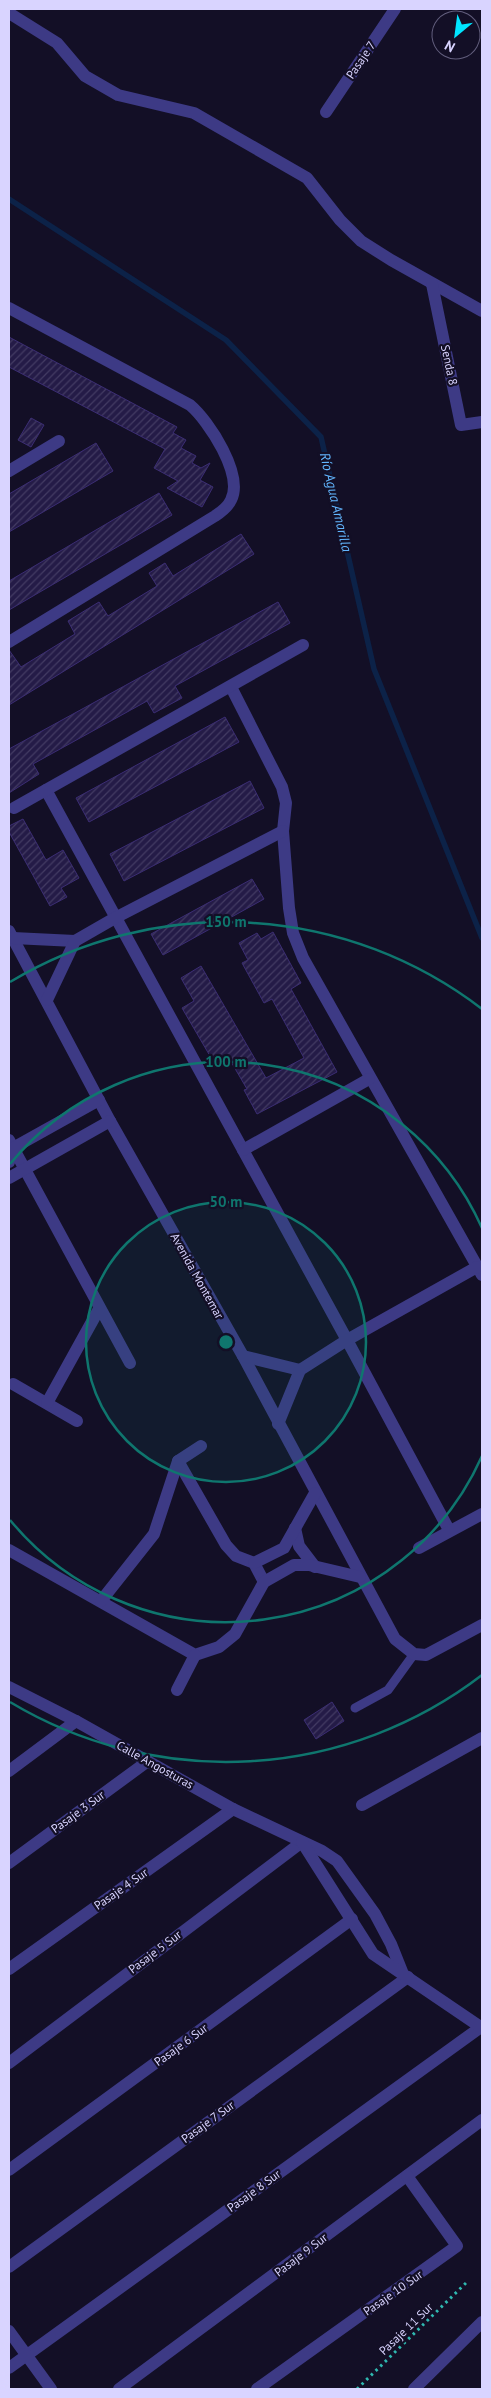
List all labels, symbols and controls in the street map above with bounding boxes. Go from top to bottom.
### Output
north arrow [431,10,481,60]
text: N [441,36,458,56]
street label: Pasaje 7 [343,38,379,81]
street label: Senda 8 [438,343,461,387]
water label: Río Agua Amarilla [316,450,356,554]
text: 150 m [205,912,247,931]
text: 100 m [205,1052,247,1071]
text: 50 m [210,1192,242,1211]
street label: Avenida Montemar [168,1230,227,1321]
centre of rings [217,1333,235,1351]
street label: Calle Angosturas [114,1737,196,1792]
street label: Pasaje 3 Sur [48,1787,107,1836]
street label: Pasaje 4 Sur [91,1865,151,1913]
street label: Pasaje 5 Sur [125,1927,184,1976]
street label: Pasaje 6 Sur [151,2020,210,2069]
street label: Pasaje 7 Sur [178,2097,237,2146]
street label: Pasaje 8 Sur [224,2166,283,2215]
street label: Pasaje 9 Sur [271,2230,330,2279]
street label: Pasaje 10 Sur [360,2267,425,2319]
street label: Pasaje 11 Sur [376,2299,436,2358]

